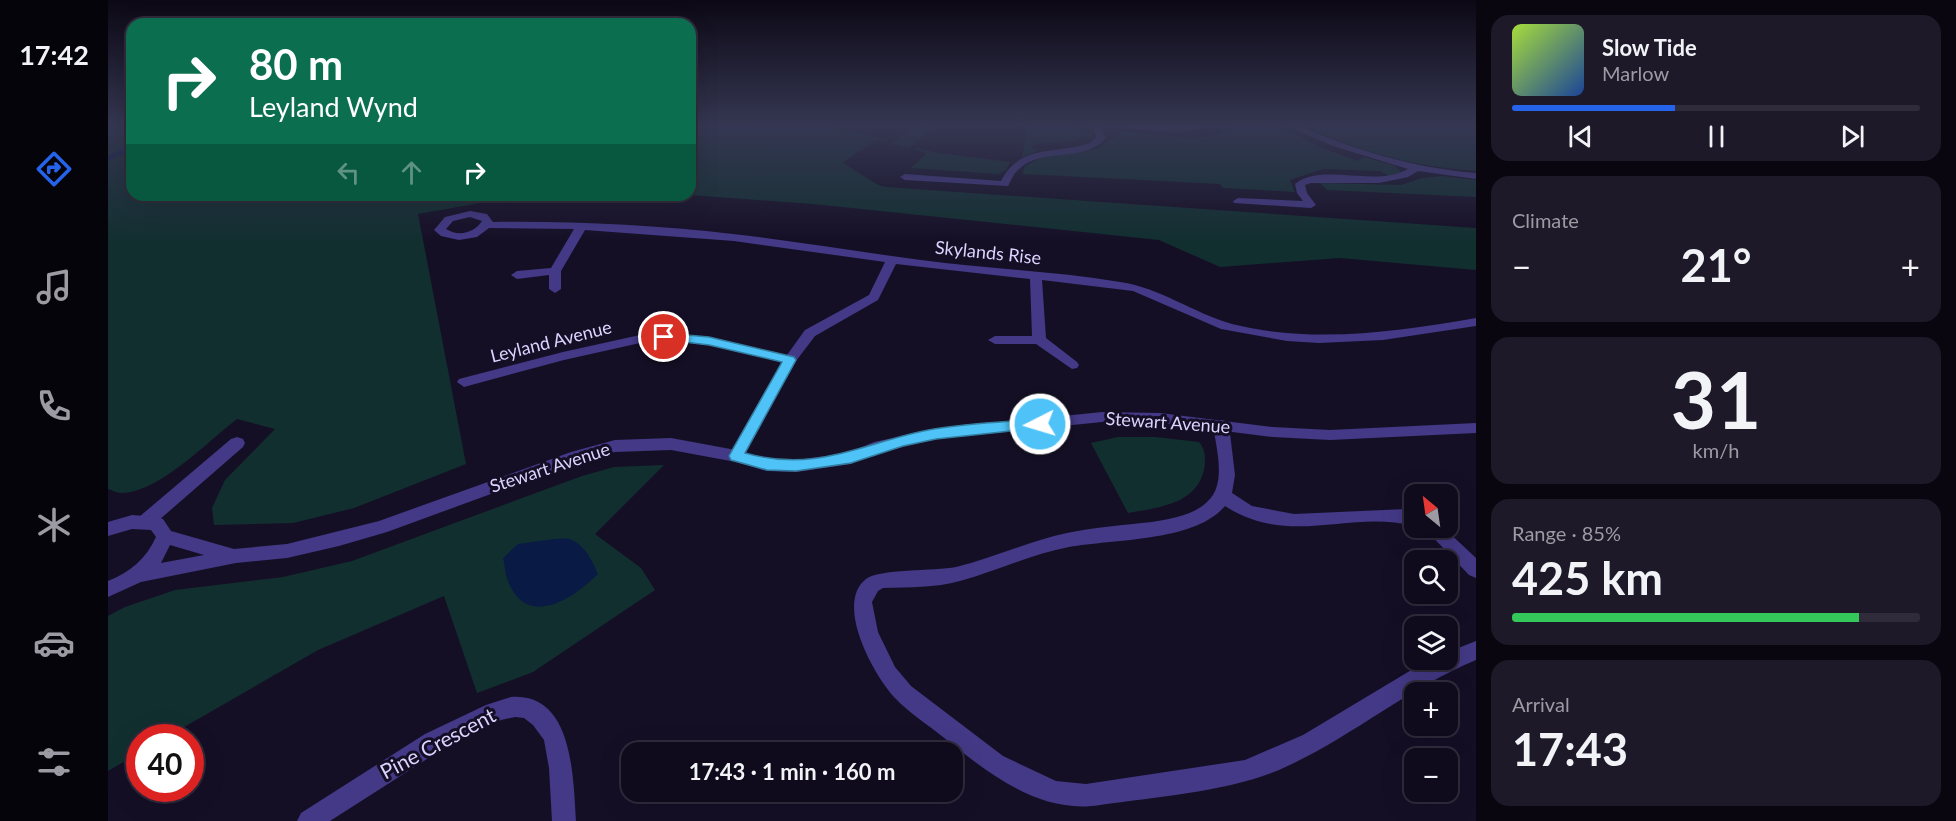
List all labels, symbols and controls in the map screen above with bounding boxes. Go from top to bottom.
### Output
text: Slow Tide [1602,34,1697,61]
text: 17:42 [19,38,89,71]
text: 80 m [249,39,343,89]
icon: right [150,42,228,120]
text: Marlow [1602,61,1669,85]
text: Leyland Wynd [249,90,418,123]
icon: previous [1564,120,1597,153]
icon: pause [1700,120,1733,153]
icon: next [1836,120,1869,153]
icon: directions [33,148,75,190]
icon: left [332,156,365,189]
icon: ahead [395,156,428,189]
icon: right [458,156,491,189]
text: Climate [1512,208,1579,232]
street label: Skylands Rise [934,235,1042,269]
text: 21° [1681,238,1751,292]
text: − [1512,246,1531,286]
text: + [1901,246,1920,286]
icon: music [33,266,75,308]
pin [638,311,689,362]
street label: Leyland Avenue [488,315,614,367]
icon: arrive [647,320,680,353]
text: 31 [1671,352,1761,446]
icon: phone [33,385,75,427]
position arrow [1008,392,1072,456]
street label: Stewart Avenue [1105,407,1231,437]
street label: Stewart Avenue [487,437,612,497]
text: km/h [1693,438,1739,462]
north arrow [1404,484,1458,538]
map controls [1404,484,1458,802]
icon: climate [33,504,75,546]
text: Range · 85% [1512,521,1621,545]
button: search [1404,550,1458,604]
text: 425 km [1512,551,1663,605]
button: layers [1404,616,1458,670]
icon: car [33,622,75,664]
button: + [1404,682,1458,736]
text: Arrival [1512,692,1570,716]
street label: Pine Crescent [375,702,500,784]
text: 17:43 [1512,722,1628,776]
speed limit sign: 40 [126,724,204,802]
icon: filters [33,741,75,783]
button: − [1404,748,1458,802]
text: 17:43 · 1 min · 160 m [689,758,895,785]

